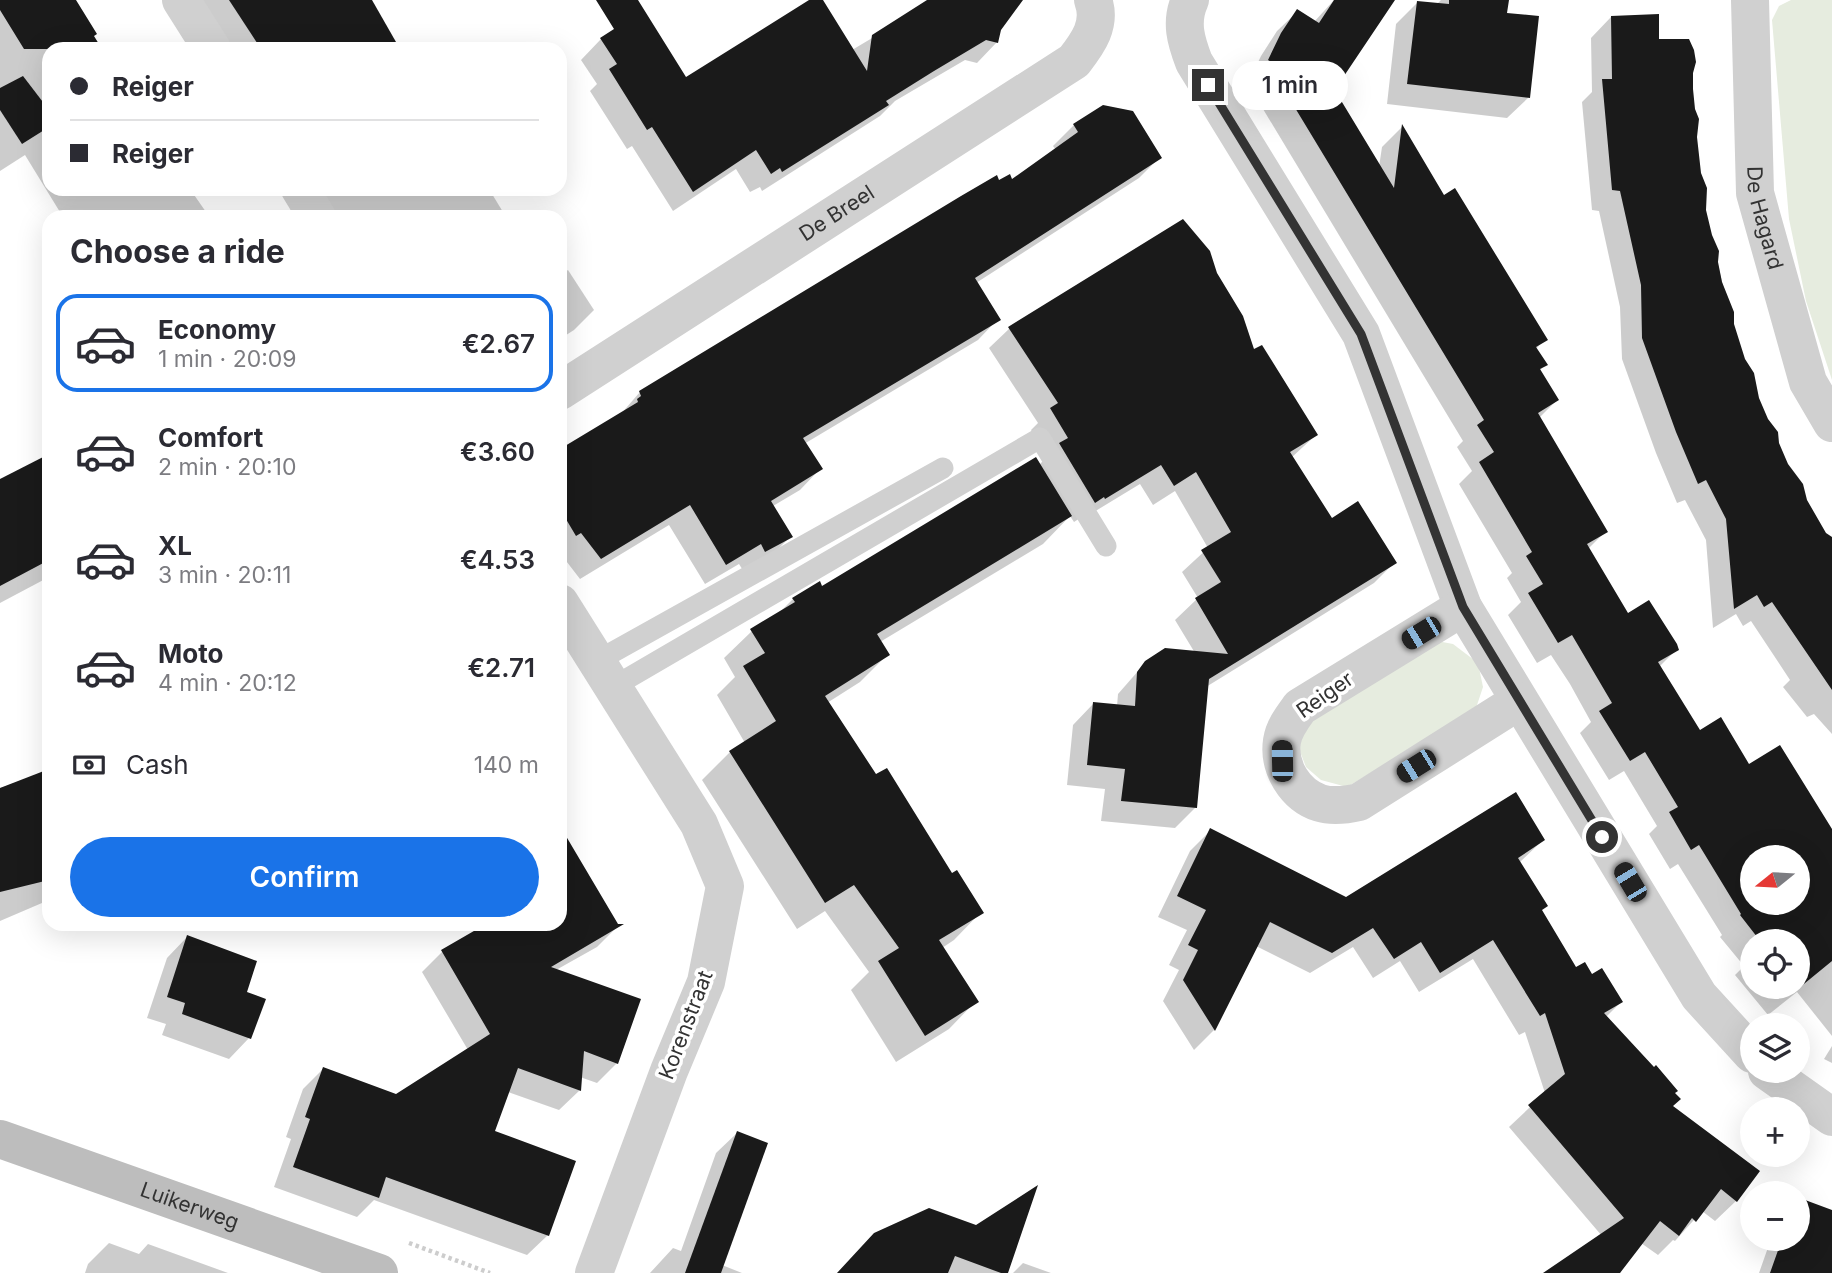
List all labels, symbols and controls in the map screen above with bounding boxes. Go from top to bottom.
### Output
callout: 1 min [1232,60,1348,110]
route end [1192,69,1224,101]
text: Reiger [112,71,194,102]
text: 1 min [1262,71,1318,99]
text: Reiger [112,138,194,169]
street label: De Hagard [1742,166,1789,272]
street label: De Breel [794,180,879,246]
text: Choose a ride [70,232,285,271]
icon: car [74,312,137,375]
text: Economy [158,314,276,345]
text: €2.67 [462,328,535,359]
text: 1 min · 20:09 [158,345,297,373]
icon: car [74,420,137,483]
text: Comfort [158,422,263,453]
text: €3.60 [460,436,535,467]
text: 2 min · 20:10 [158,453,296,481]
icon: car [74,528,137,591]
text: XL [158,530,192,561]
text: €4.53 [460,544,535,575]
text: 3 min · 20:11 [158,561,291,589]
car [1398,613,1445,653]
icon: car [74,636,137,699]
text: Moto [158,638,223,669]
text: €2.71 [467,652,535,683]
street label: Reiger [1292,666,1358,723]
text: 4 min · 20:12 [158,669,297,697]
car [1272,740,1293,782]
icon: cash [70,746,108,784]
car [1393,746,1440,786]
text: Cash [126,749,189,780]
text: 140 m [474,751,539,779]
route start [1586,821,1618,853]
button: Confirm [70,837,539,917]
north arrow [1740,845,1810,915]
map controls [1740,845,1810,1251]
car [1611,859,1650,905]
button: locate [1740,929,1810,999]
street label: Korenstraat [653,967,718,1083]
button: layers [1740,1013,1810,1083]
button: + [1740,1097,1810,1167]
street label: Luikerweg [137,1177,242,1234]
button: − [1740,1181,1810,1251]

